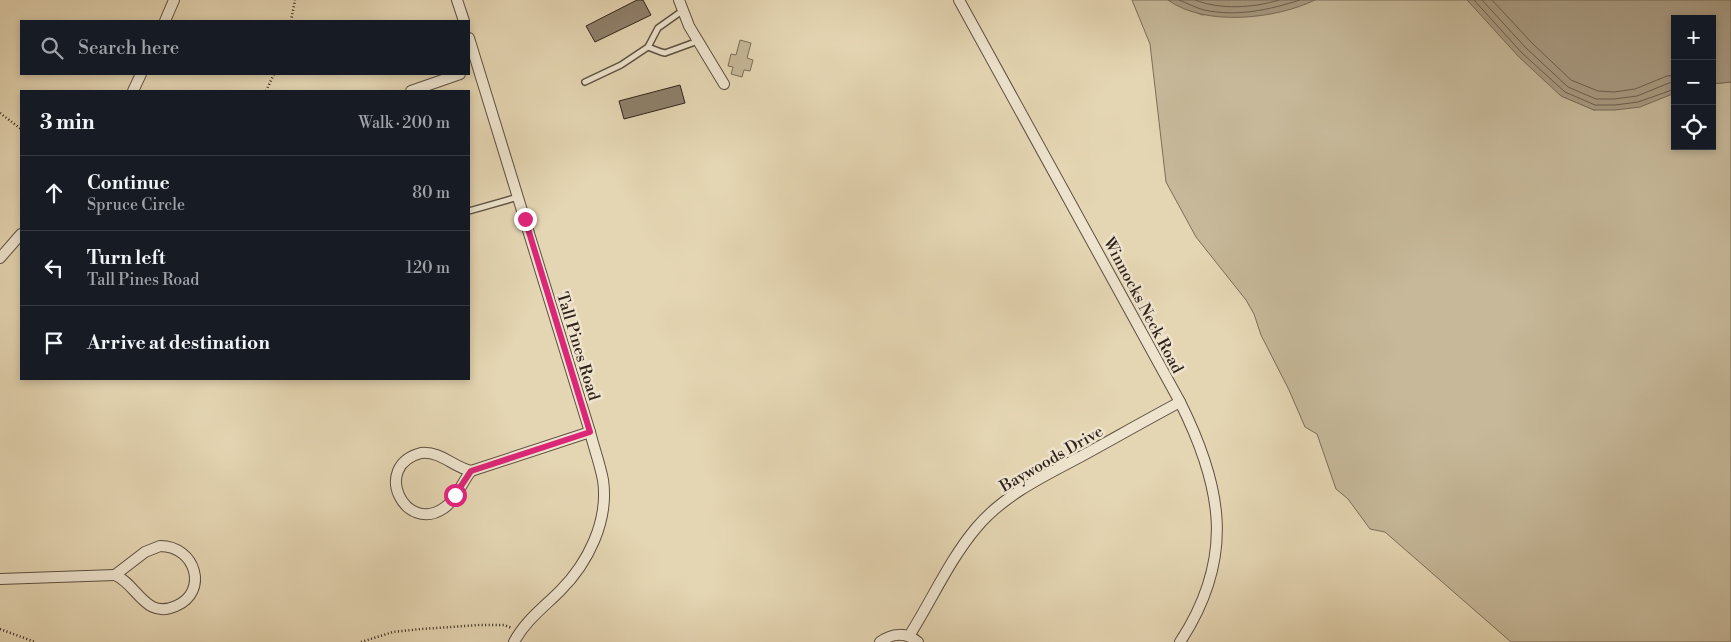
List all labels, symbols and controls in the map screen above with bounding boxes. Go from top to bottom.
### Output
map controls [1671,15,1716,150]
button: + [1671,15,1716,60]
search box [20,20,470,75]
icon: search [38,34,66,62]
text: Search here [78,36,179,60]
button: − [1671,60,1716,105]
button: locate [1671,105,1716,150]
text: 3 min [40,110,95,136]
text: Walk · 200 m [358,113,450,133]
text: Continue [87,171,170,195]
icon: ahead [40,179,68,207]
text: 80 m [412,183,450,203]
text: Spruce Circle [87,195,185,215]
route end [514,208,537,231]
street label: Winnocks Neck Road [1098,233,1187,377]
text: Turn left [87,246,166,270]
icon: left [40,254,68,282]
text: 120 m [406,258,450,278]
text: Tall Pines Road [87,270,199,290]
street label: Tall Pines Road [552,290,604,403]
icon: arrive [40,329,68,357]
text: Arrive at destination [87,331,270,355]
street label: Baywoods Drive [995,421,1107,497]
route start [444,484,467,507]

